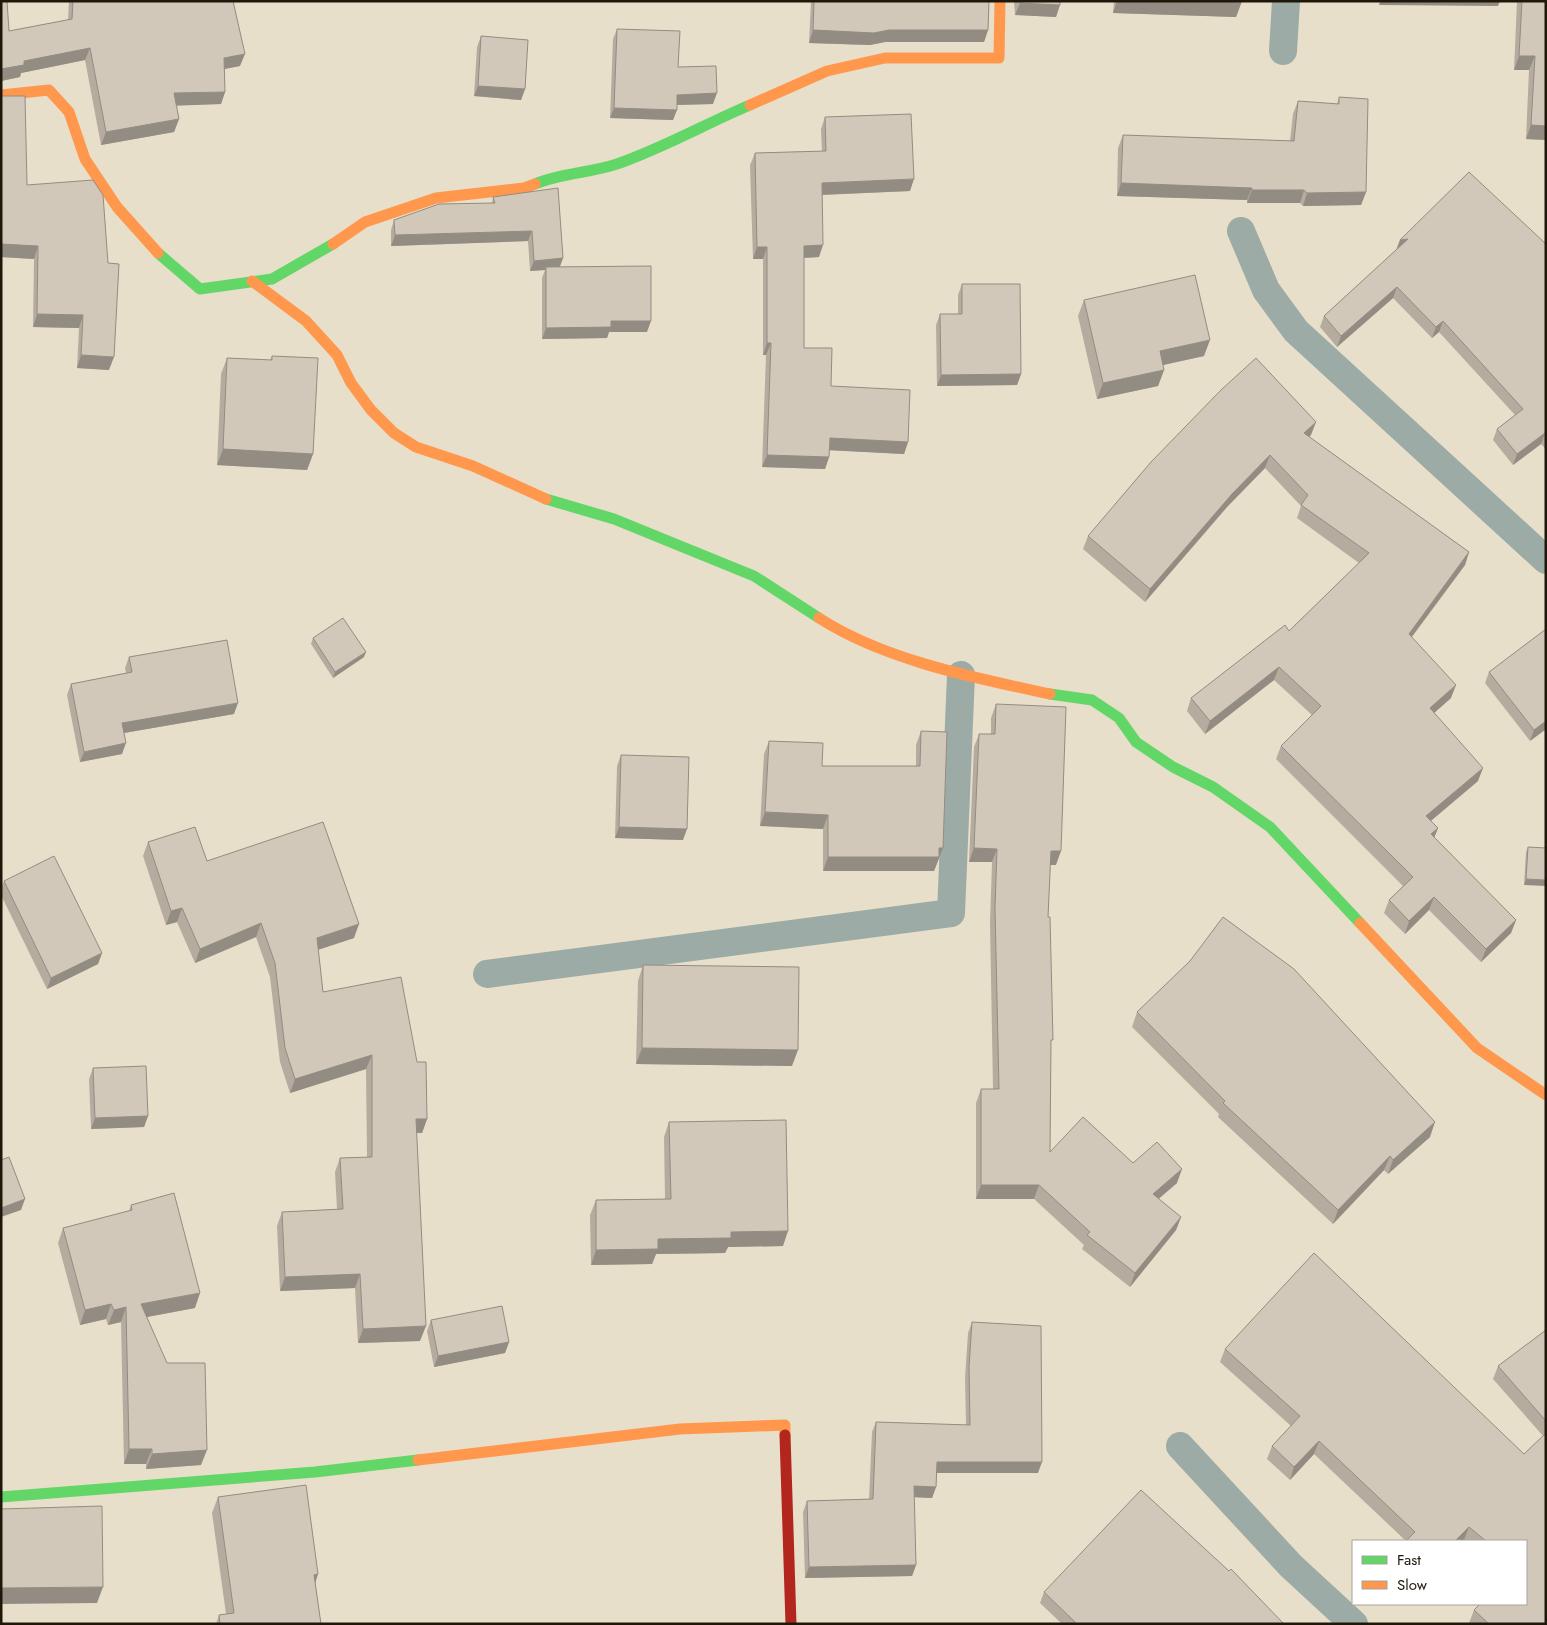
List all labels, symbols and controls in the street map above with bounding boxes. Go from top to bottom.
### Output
legend [1352,1540,1527,1605]
text: Fast [1397,1549,1421,1571]
text: Slow [1397,1574,1428,1596]

